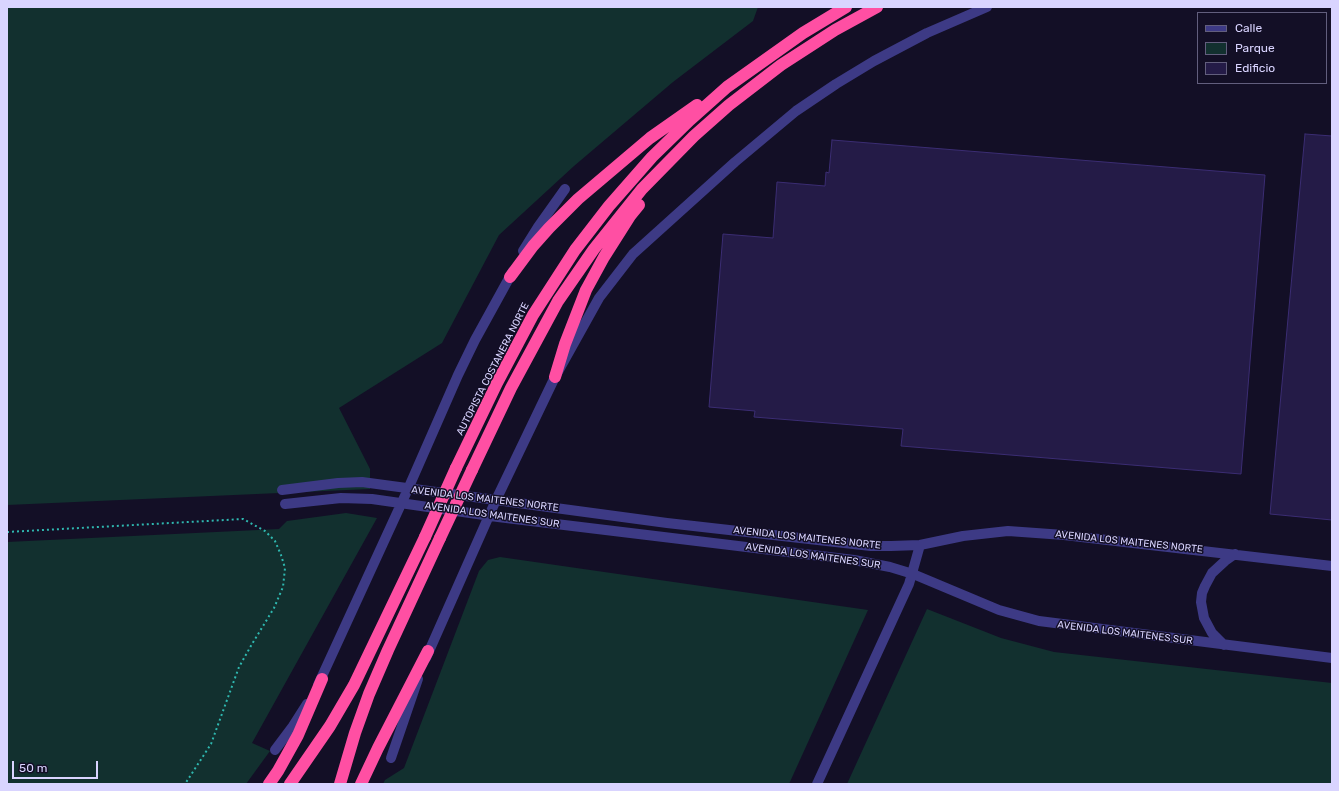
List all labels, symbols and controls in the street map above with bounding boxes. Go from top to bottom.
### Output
legend [1197,12,1327,84]
text: Calle [1235,21,1262,35]
text: Parque [1235,41,1275,55]
text: Edificio [1235,61,1275,75]
street label: AUTOPISTA COSTANERA NORTE [454,301,532,437]
street label: AVENIDA LOS MAITENES NORTE [411,484,559,514]
street label: AVENIDA LOS MAITENES SUR [424,500,560,530]
street label: AVENIDA LOS MAITENES NORTE [733,524,881,552]
street label: AVENIDA LOS MAITENES NORTE [1055,528,1203,556]
street label: AVENIDA LOS MAITENES SUR [745,541,881,571]
street label: AVENIDA LOS MAITENES SUR [1057,619,1193,647]
scale bar [14,753,100,779]
text: 50 m [19,761,47,775]

